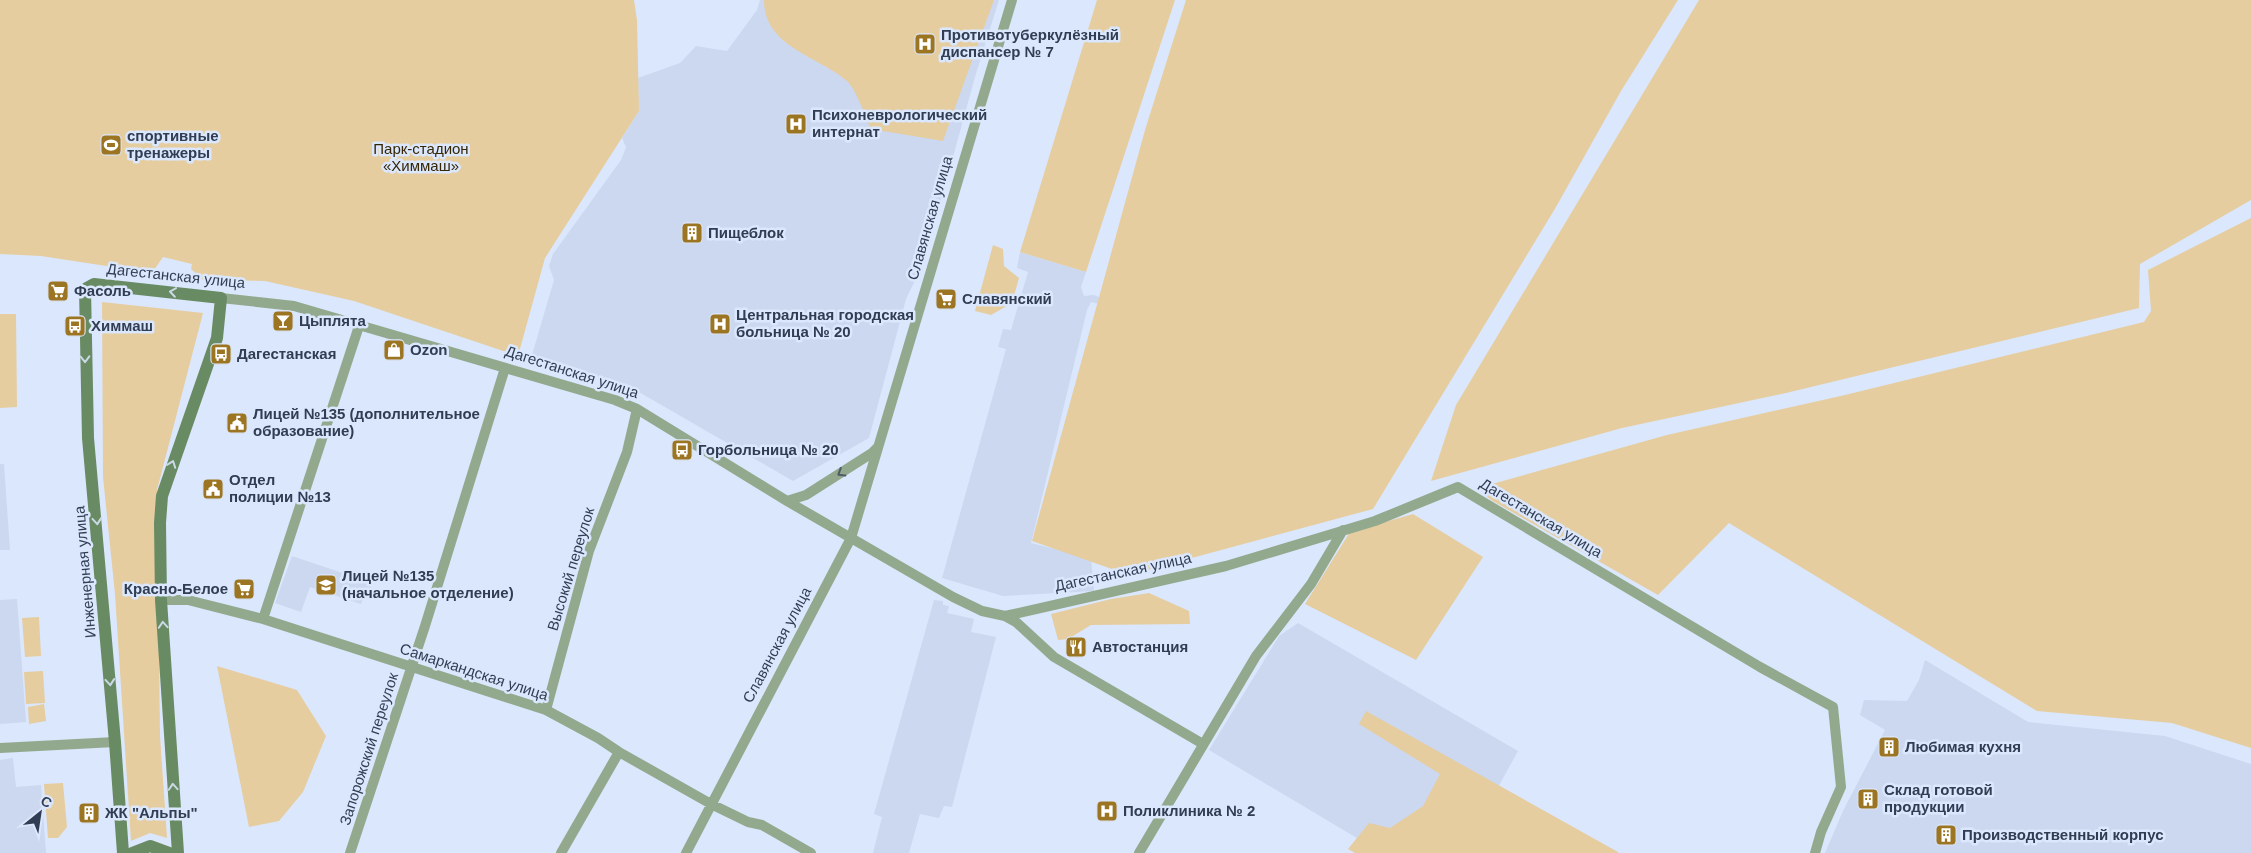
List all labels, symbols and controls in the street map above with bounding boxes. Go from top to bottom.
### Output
place label: Противотуберкулёзный диспансер № 7 [941,26,1119,60]
hospital icon: Противотуберкулёзный диспансер № 7 [913,32,937,56]
place label: Психоневрологический интернат [812,106,987,140]
hospital icon: Психоневрологический интернат [784,112,808,136]
place label: спортивные тренажеры [127,127,219,161]
sports icon: спортивные тренажеры [99,133,123,157]
park label: Парк-стадион «Химмаш» [373,140,469,174]
street label: Славянская улица [904,153,956,282]
building icon: Пищеблок [680,221,704,245]
place label: Пищеблок [708,224,784,241]
street label: Дагестанская улица [106,260,247,291]
supermarket icon: Фасоль [46,279,70,303]
place label: Фасоль [74,282,131,299]
supermarket icon: Славянский [934,287,958,311]
one-way arrow [168,288,177,298]
place label: Славянский [962,290,1052,307]
place label: Центральная городская больница № 20 [736,306,914,340]
bar icon: Цыплята [271,309,295,333]
place label: Цыплята [299,312,366,329]
hospital icon: Центральная городская больница № 20 [708,312,732,336]
bus stop icon: Химмаш [63,314,87,338]
place label: Химмаш [91,317,153,334]
shop icon: Ozon [382,338,406,362]
place label: Ozon [410,341,448,358]
bus stop icon: Дагестанская [209,342,233,366]
street label: Дагестанская улица [503,342,642,401]
place label: Дагестанская [237,345,336,362]
one-way arrow [80,355,90,363]
place label: Лицей №135 (дополнительное образование) [253,405,480,439]
public building icon: Лицей №135 (дополнительное образование) [225,411,249,435]
bus stop icon: Горбольница № 20 [670,438,694,462]
place label: Горбольница № 20 [698,441,839,458]
one-way arrow [166,460,176,469]
one-way arrow [837,466,846,476]
place label: Отдел полиции №13 [229,471,331,505]
street label: Дагестанская улица [1477,474,1606,561]
public building icon: Отдел полиции №13 [201,477,225,501]
street label: Инженерная улица [70,505,99,639]
street label: Высокий переулок [544,505,598,633]
one-way arrow [91,517,102,525]
street label: Дагестанская улица [1053,549,1193,594]
place label: Лицей №135 (начальное отделение) [342,567,514,601]
school or university icon: Лицей №135 (начальное отделение) [314,573,338,597]
supermarket icon: Красно-Белое [232,577,256,601]
place label: Красно-Белое [124,580,228,597]
street label: Славянская улица [739,584,815,705]
one-way arrow [157,620,168,628]
restaurant icon: Автостанция [1064,635,1088,659]
place label: Автостанция [1092,638,1188,655]
street label: Самаркандская улица [398,640,551,704]
street label: Запорожский переулок [336,670,401,827]
one-way arrow [105,679,116,687]
building icon: Любимая кухня [1877,735,1901,759]
place label: Любимая кухня [1905,738,2021,755]
place label: Склад готовой продукции [1884,781,1993,815]
one-way arrow [168,783,179,791]
building icon: Склад готовой продукции [1856,787,1880,811]
north arrow [15,788,65,838]
text: С [38,792,55,811]
hospital icon: Поликлиника № 2 [1095,799,1119,823]
building icon: ЖК "Альпы" [77,801,101,825]
place label: Поликлиника № 2 [1123,802,1255,819]
place label: ЖК "Альпы" [104,804,198,821]
building icon: Производственный корпус [1934,823,1958,847]
place label: Производственный корпус [1962,826,2163,843]

